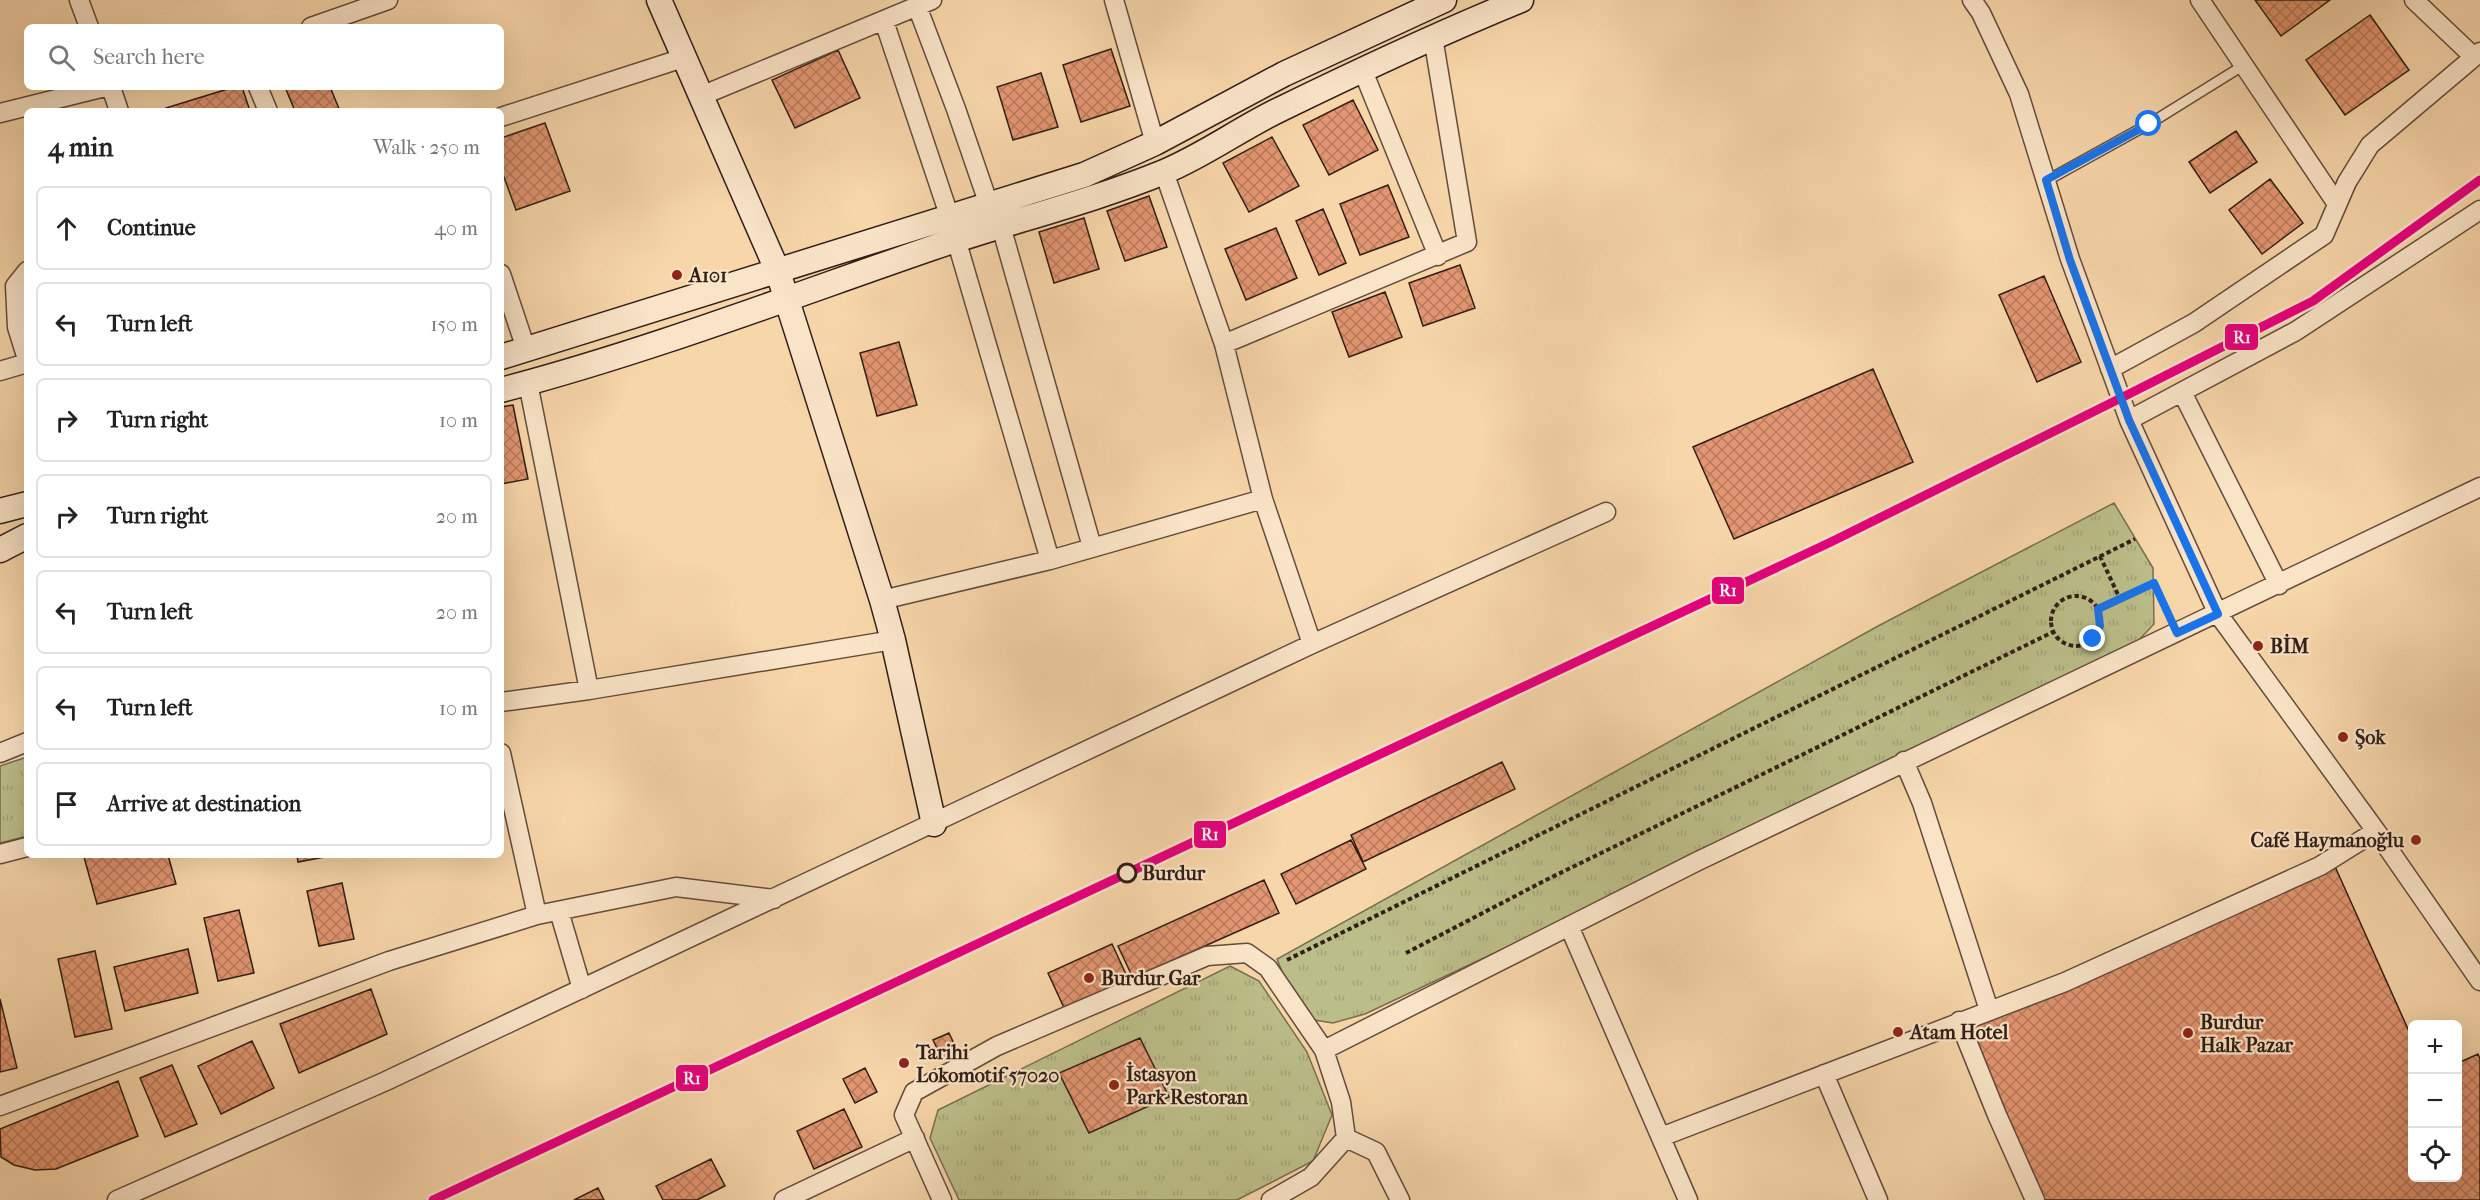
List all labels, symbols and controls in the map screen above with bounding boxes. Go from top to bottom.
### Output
search box [24,24,504,90]
icon: search [45,41,78,74]
text: Search here [93,44,205,70]
route start [2135,110,2161,136]
text: 4 min [48,132,113,163]
text: Walk · 250 m [373,136,480,159]
icon: ahead [50,212,83,245]
text: Continue [107,215,196,241]
text: 40 m [434,217,478,240]
place label: A101 [687,264,727,287]
marker: A101 [670,268,684,282]
icon: left [50,308,83,341]
text: Turn left [107,311,193,337]
text: 150 m [430,313,478,336]
line badge: R1 [2224,323,2259,351]
text: R1 [2233,328,2251,347]
icon: right [50,404,83,437]
text: Turn right [107,407,208,433]
text: 10 m [439,409,478,432]
icon: right [50,500,83,533]
text: Turn right [107,503,208,529]
text: 20 m [436,505,478,528]
line badge: R1 [1711,576,1745,605]
text: R1 [1719,581,1737,600]
icon: left [50,596,83,629]
text: Turn left [107,599,193,625]
text: 20 m [436,601,478,624]
route end [2079,625,2105,651]
place label: BİM [2270,633,2310,658]
marker: BİM [2251,639,2265,653]
icon: left [50,692,83,725]
text: Turn left [107,695,193,721]
text: 10 m [439,697,478,720]
place label: Şok [2355,726,2386,750]
marker: Şok [2336,730,2350,744]
icon: arrive [50,788,83,821]
text: Arrive at destination [107,791,301,817]
line badge: R1 [1193,820,1227,849]
text: R1 [1201,825,1219,844]
place label: Café Haymanoğlu [2251,829,2405,852]
marker: Café Haymanoğlu [2409,833,2423,847]
place label: Burdur [1142,862,1206,885]
marker: Burdur [1117,863,1137,883]
place label: Burdur Gar [1101,967,1201,990]
marker: Burdur Gar [1082,971,1096,985]
place label: Burdur Halk Pazar [2200,1011,2293,1057]
map controls [2408,1020,2462,1182]
button: + [2408,1020,2462,1074]
place label: Atam Hotel [1908,1021,2009,1044]
marker: Atam Hotel [1891,1025,1905,1039]
marker: Burdur Halk Pazar [2181,1026,2195,1040]
place label: Tarihi Lokomotif 57020 [915,1041,1059,1087]
marker: Tarihi Lokomotif 57020 [897,1056,911,1070]
place label: İstasyon Park Restoran [1126,1061,1248,1109]
line badge: R1 [675,1064,709,1092]
text: R1 [683,1069,701,1088]
button: − [2408,1074,2462,1128]
marker: İstasyon Park Restoran [1107,1078,1121,1092]
button: locate [2408,1128,2462,1182]

